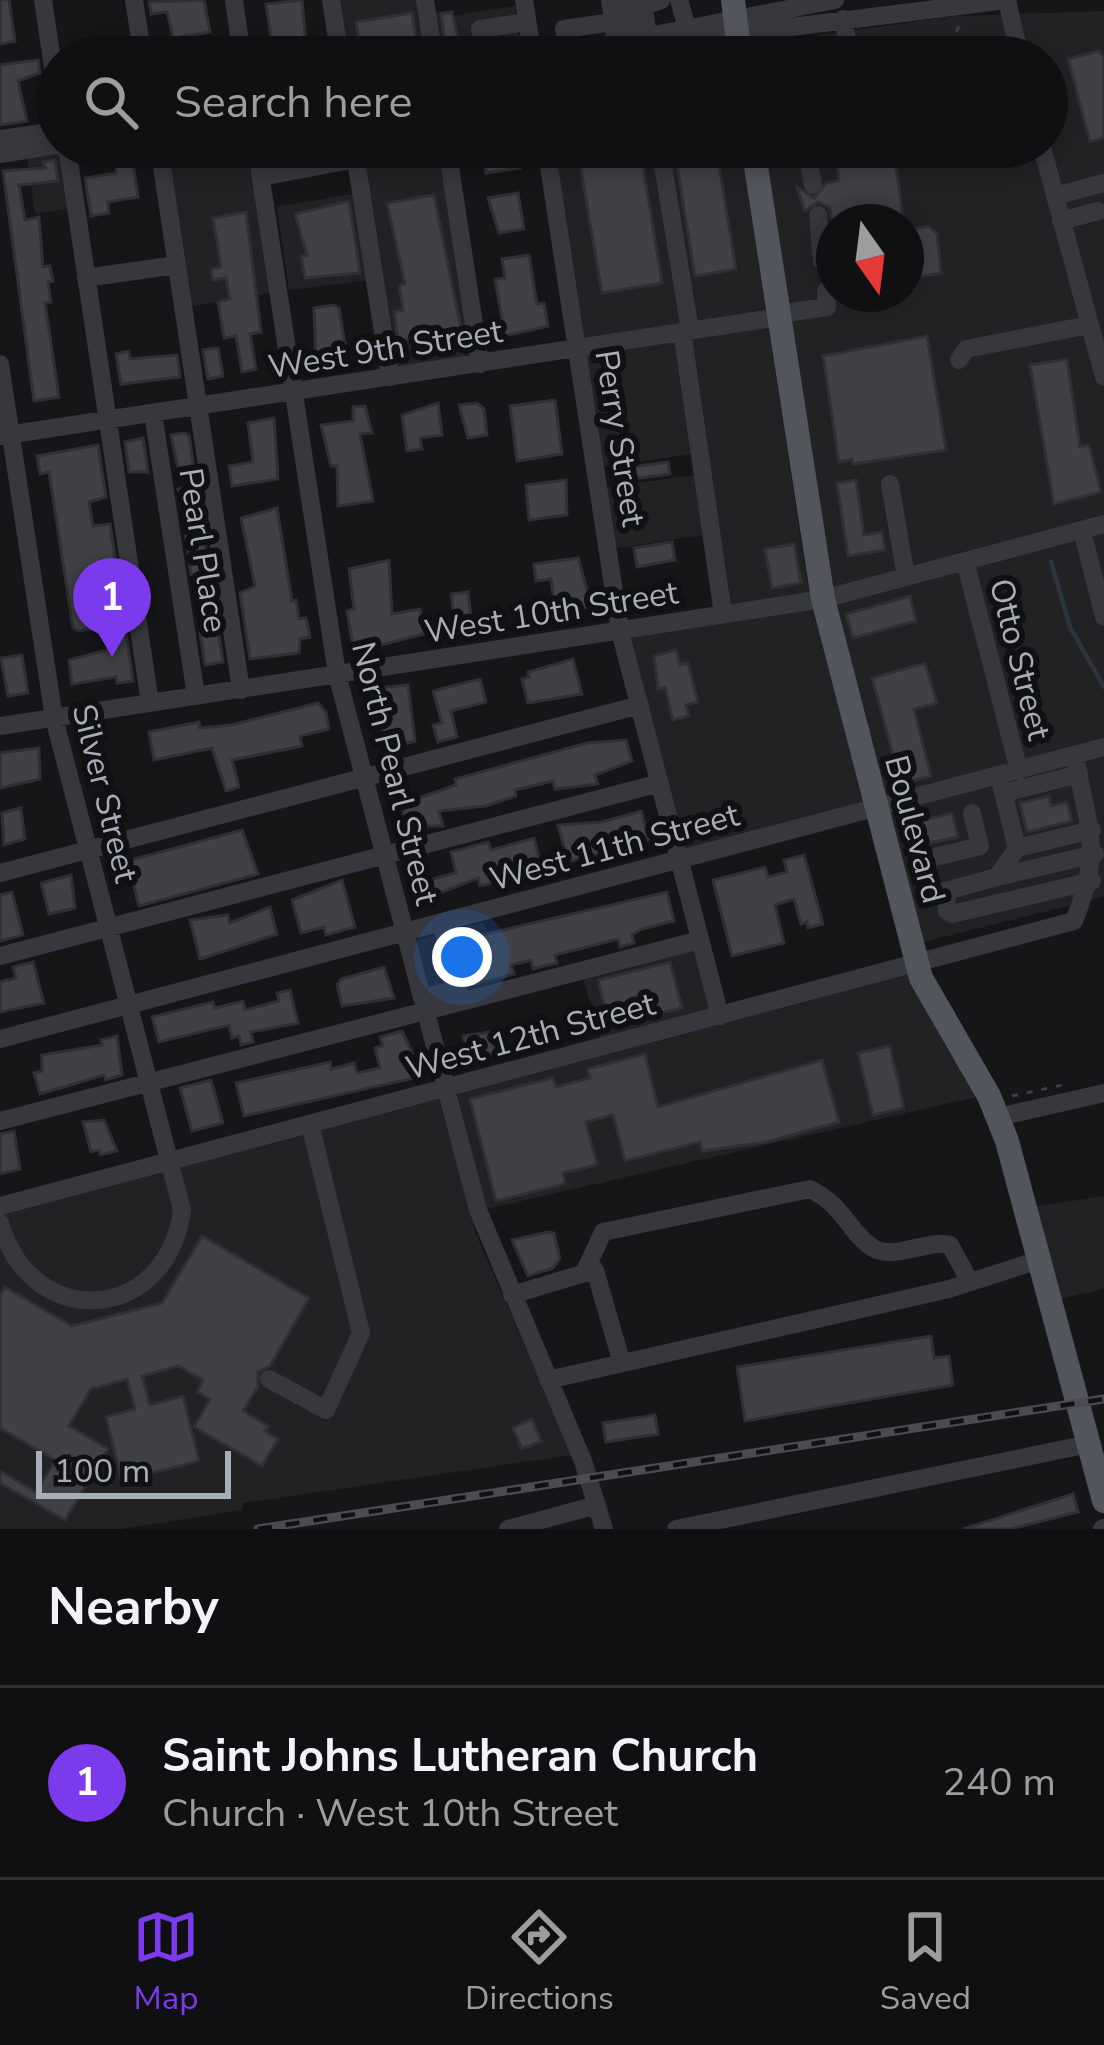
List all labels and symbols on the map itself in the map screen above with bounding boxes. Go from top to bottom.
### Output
north arrow [816,204,924,312]
street label: West 9th Street [265,309,506,390]
street label: Perry Street [583,347,656,530]
street label: Pearl Place [167,465,238,636]
pin: 1 [73,558,151,657]
street label: West 10th Street [421,570,682,655]
street label: Otto Street [978,574,1061,745]
street label: North Pearl Street [340,637,449,910]
street label: Silver Street [61,700,148,888]
street label: Boulevard [873,751,956,908]
street label: West 11th Street [485,792,744,902]
your location [432,927,492,987]
street label: West 12th Street [401,981,660,1091]
scale bar [36,1445,231,1498]

